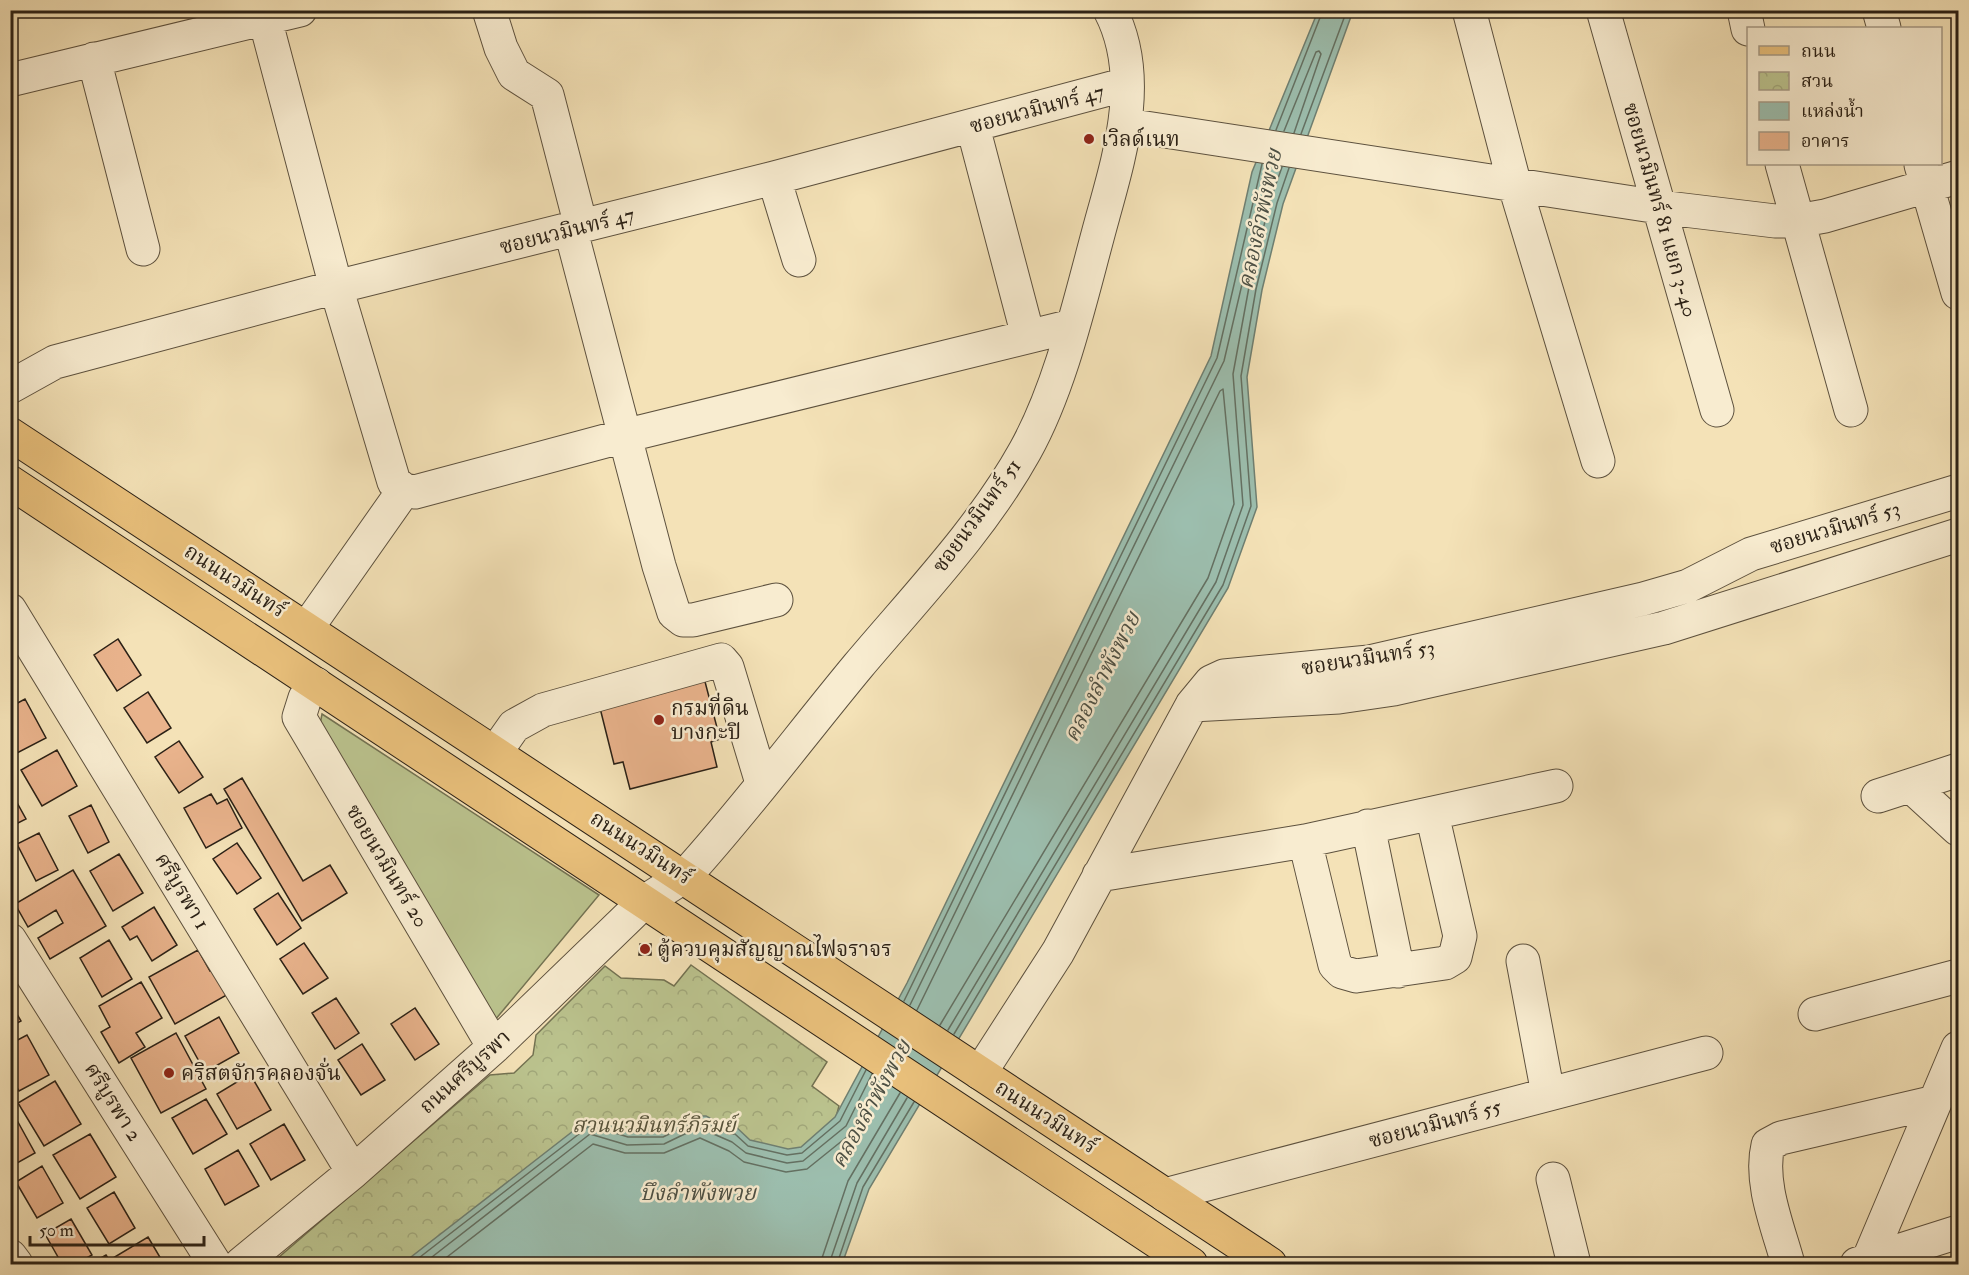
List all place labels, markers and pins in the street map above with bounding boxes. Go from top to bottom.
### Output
place label: เวิลด์เนท [1101,126,1180,153]
marker: เวิลด์เนท [1082,132,1096,146]
place label: กรมที่ดิน บางกะปิ [671,692,749,746]
marker: กรมที่ดิน บางกะปิ [652,713,666,727]
place label: ตู้ควบคุมสัญญาณไฟจราจร [657,934,892,963]
marker: ตู้ควบคุมสัญญาณไฟจราจร [638,942,652,956]
place label: คริสตจักรคลองจั่น [181,1057,341,1087]
marker: คริสตจักรคลองจั่น [162,1066,176,1080]

